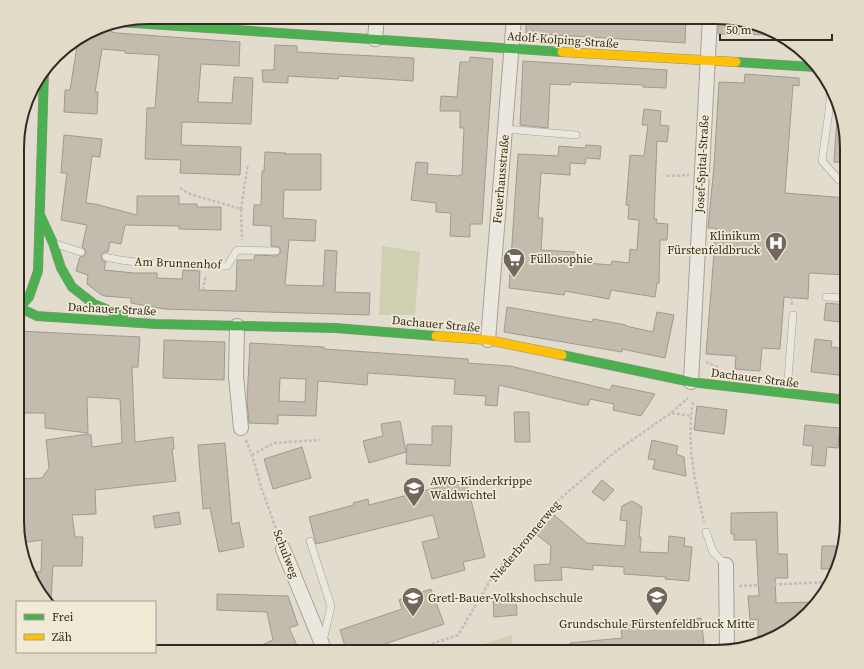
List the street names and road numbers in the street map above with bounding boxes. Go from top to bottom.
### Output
street label: Adolf-Kolping-Straße [507,28,619,52]
street label: Josef-Spital-Straße [691,115,713,214]
street label: Feuerhausstraße [489,134,513,224]
street label: Am Brunnenhof [134,253,224,273]
street label: Dachauer Straße [67,299,157,319]
street label: Dachauer Straße [391,312,481,336]
street label: Dachauer Straße [710,365,800,391]
street label: Niederbronnerweg [486,497,564,585]
street label: Schulweg [269,527,303,581]

